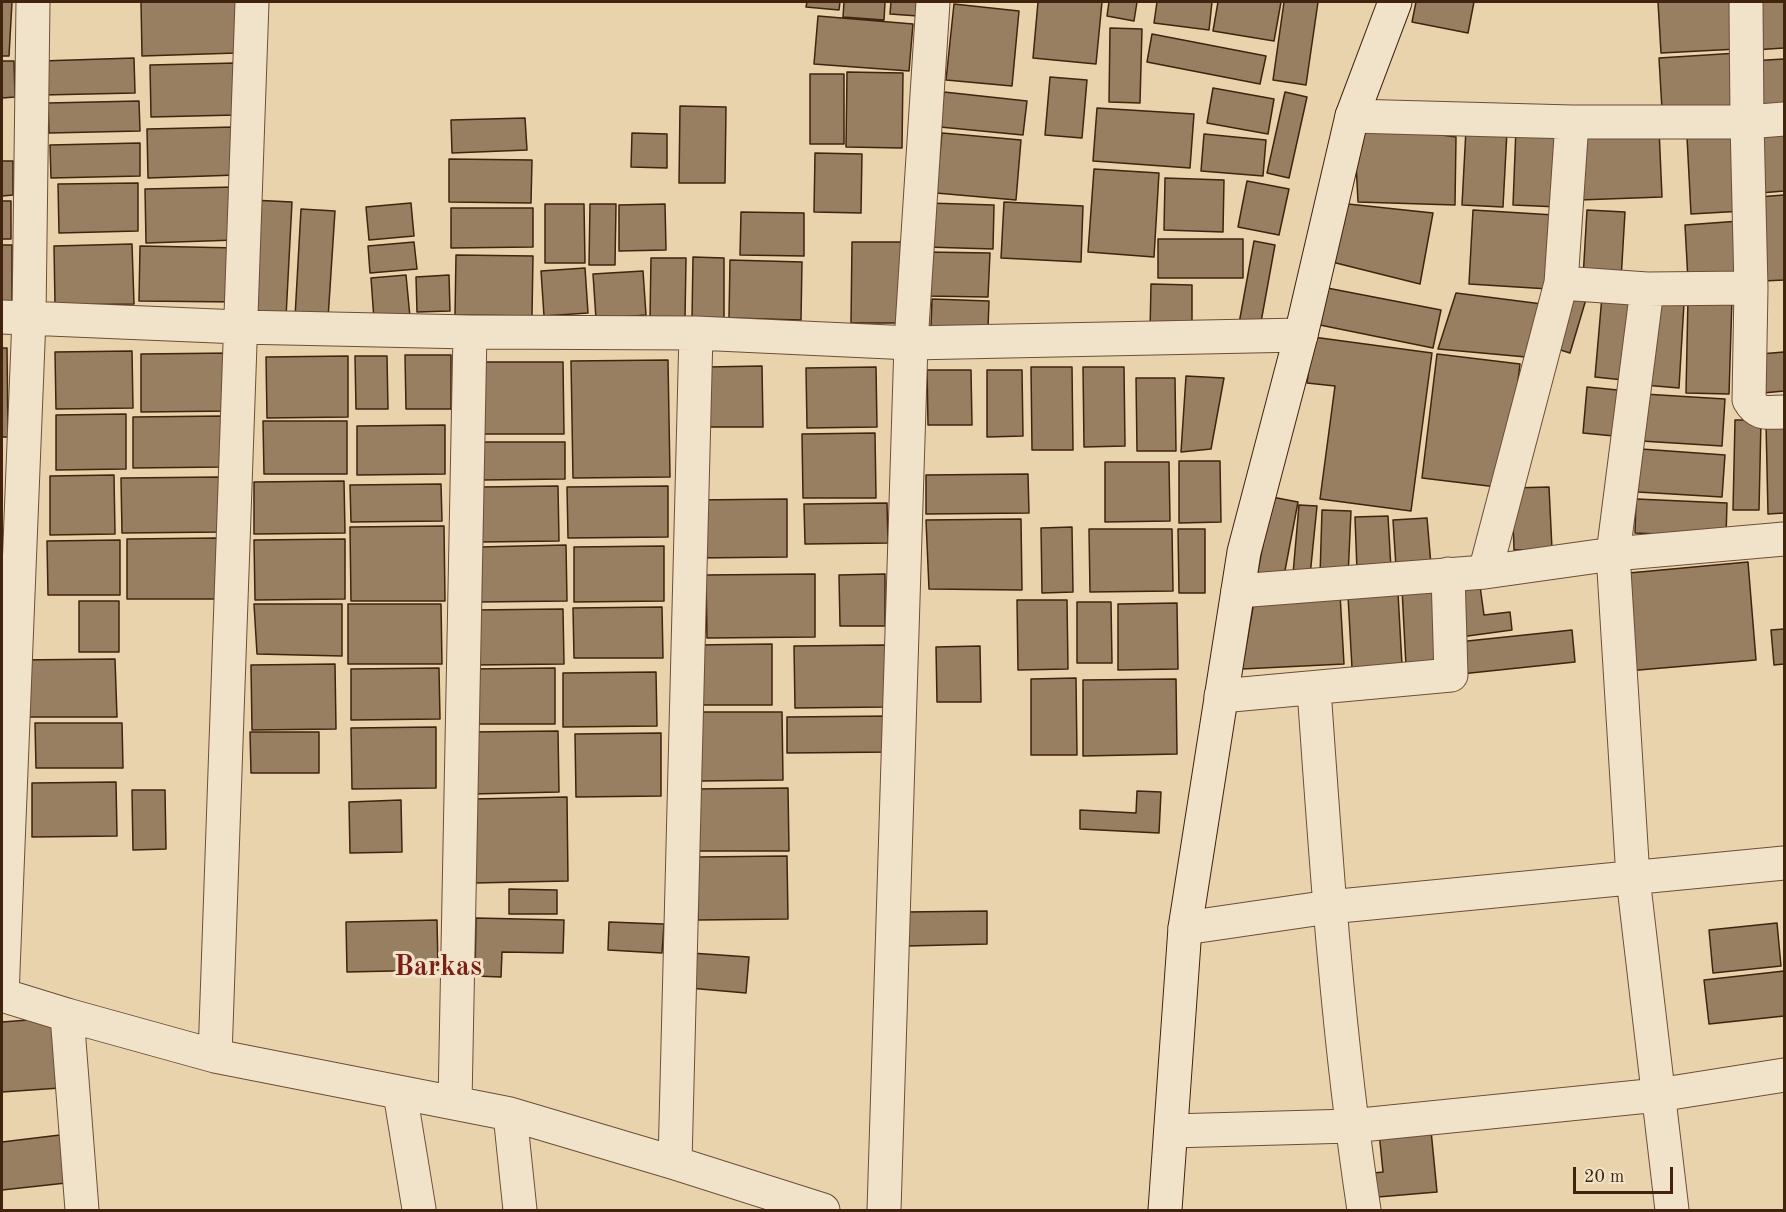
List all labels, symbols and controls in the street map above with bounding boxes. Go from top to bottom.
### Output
district label: Barkas [394,951,482,985]
scale bar [1576,1155,1676,1193]
text: 20 m [1584,1168,1624,1186]

